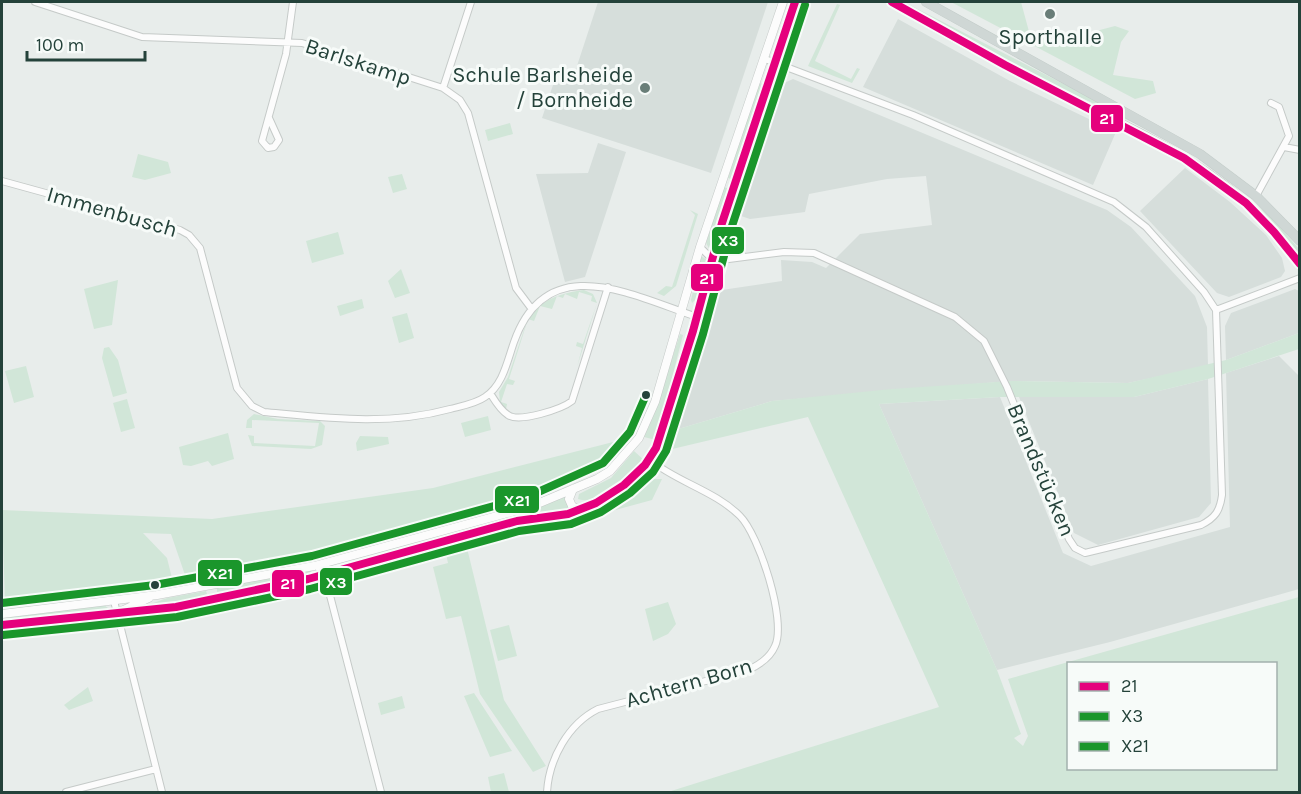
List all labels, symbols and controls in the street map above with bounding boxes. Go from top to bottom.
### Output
marker: Sporthalle [1043,7,1057,21]
scale bar [27,24,146,62]
place label: Sporthalle [998,24,1102,50]
street label: Barlskamp [302,33,414,91]
text: 100 m [36,34,84,56]
place label: Schule Barlsheide / Bornheide [452,62,633,113]
marker: Schule Barlsheide / Bornheide [638,81,652,95]
line badge: 21 [1090,104,1124,133]
text: 21 [1099,109,1115,128]
street label: Immenbusch [44,181,180,243]
line badge: X3 [711,226,745,255]
text: X3 [718,231,738,250]
line badge: 21 [690,263,724,292]
text: 21 [699,269,715,288]
unlabelled marker [640,389,652,401]
street label: Brandstücken [1001,400,1081,540]
line badge: X21 [494,485,540,514]
text: X21 [504,491,530,510]
line badge: X21 [197,559,243,587]
text: X21 [207,564,233,583]
line badge: X3 [319,567,353,596]
line badge: 21 [271,569,305,598]
text: X3 [326,573,346,592]
text: 21 [280,574,296,593]
unlabelled marker [149,579,161,591]
street label: Achtern Born [623,653,755,713]
legend [1067,662,1277,770]
text: 21 [1121,675,1137,697]
text: X3 [1121,705,1143,727]
text: X21 [1121,735,1149,757]

